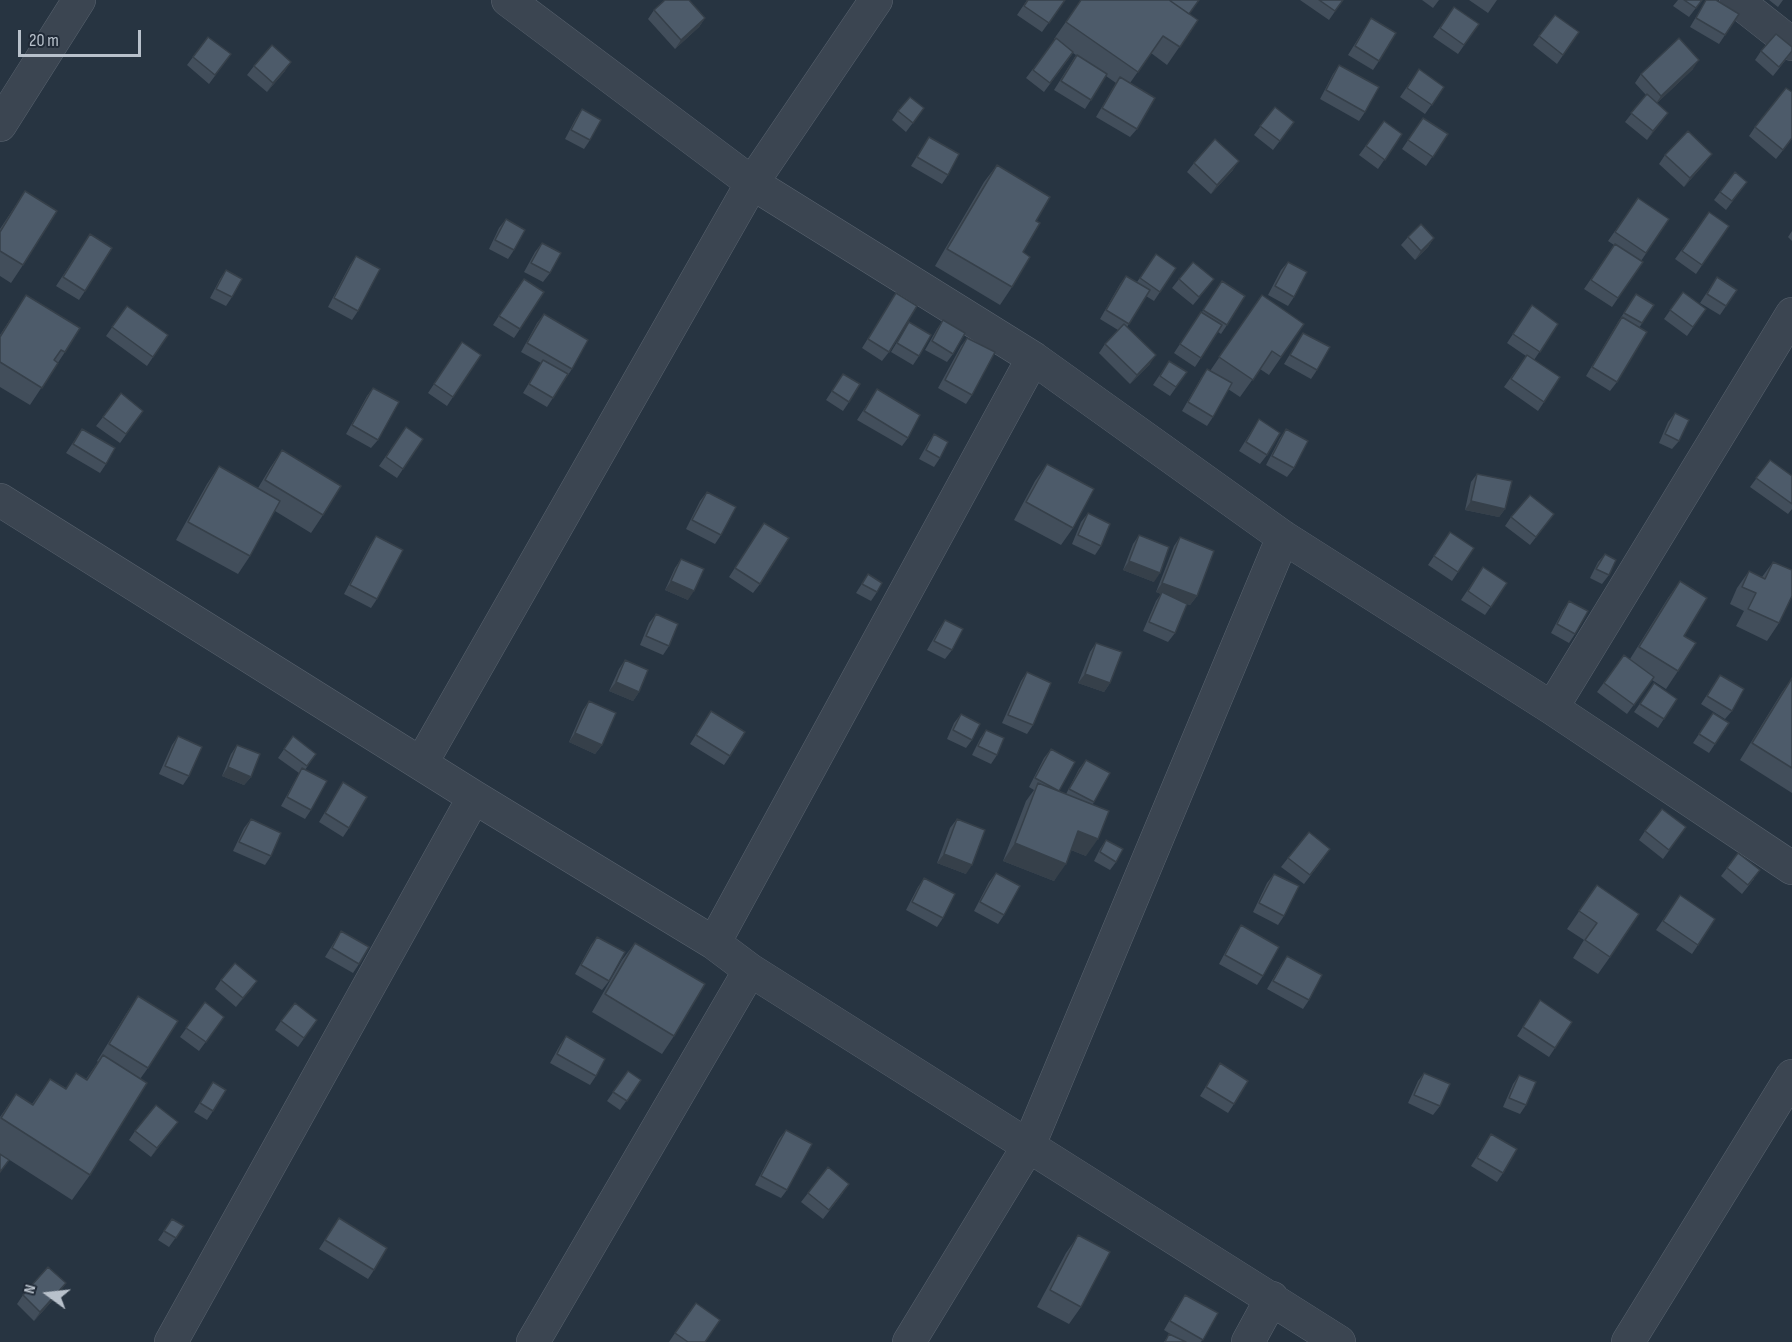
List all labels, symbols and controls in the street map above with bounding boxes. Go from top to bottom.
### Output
scale bar [21,18,144,56]
text: 20 m [29,30,59,51]
north arrow [18,1264,78,1324]
text: N [20,1283,40,1296]

